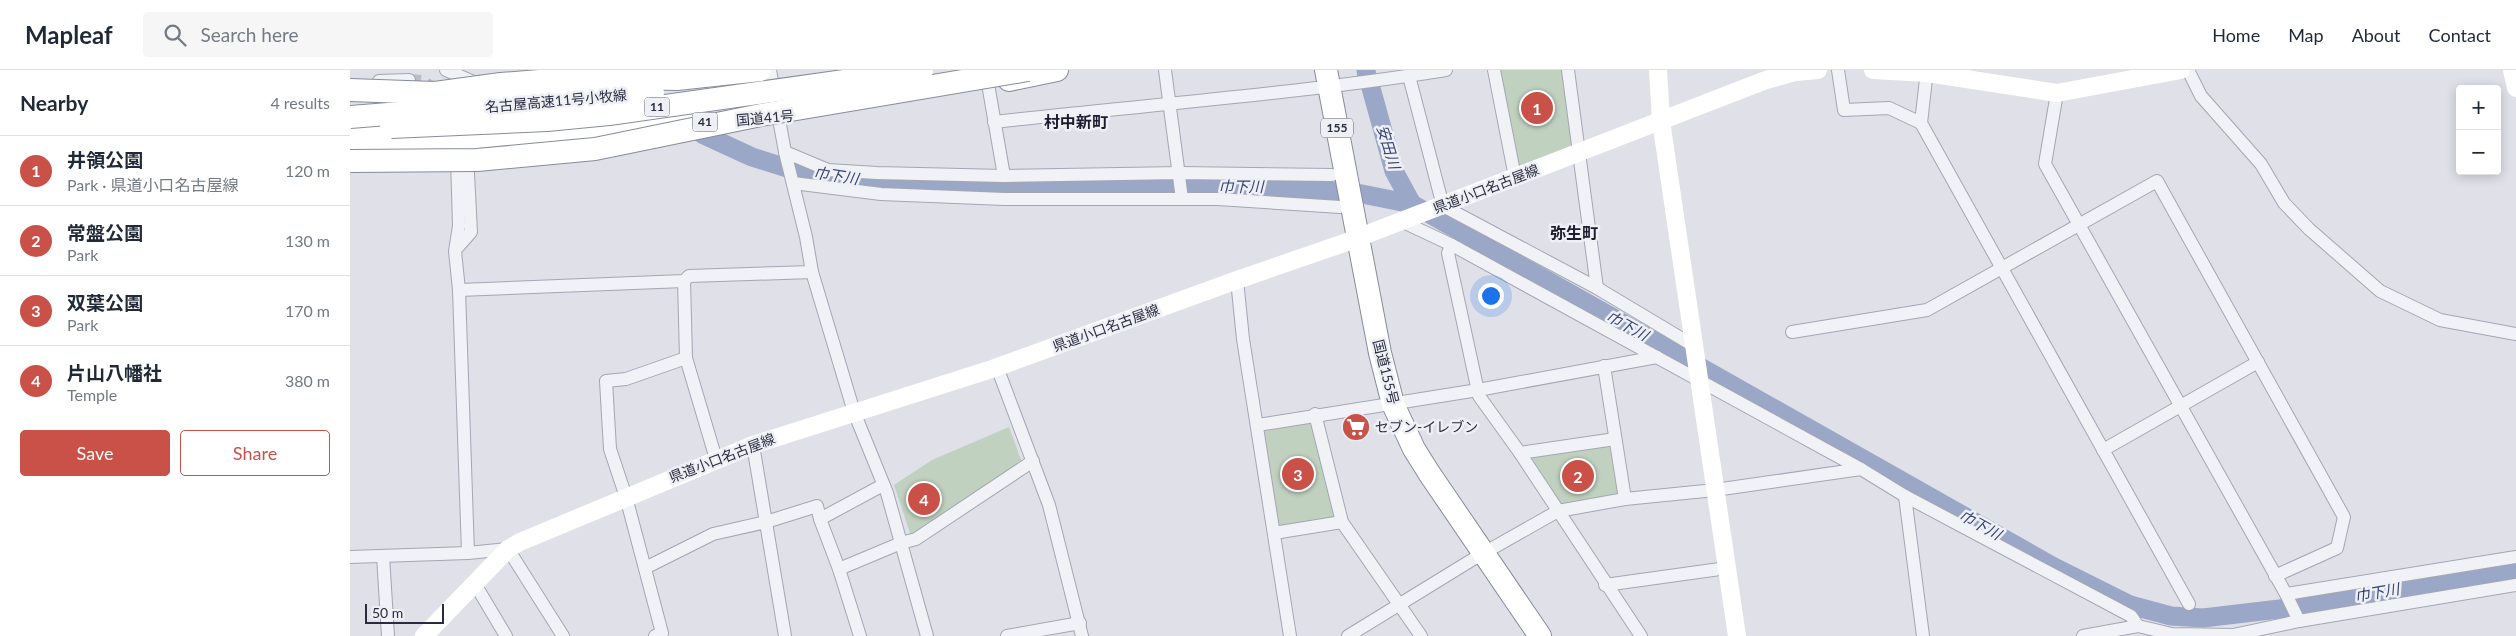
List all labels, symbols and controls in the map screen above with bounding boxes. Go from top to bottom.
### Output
search box [143,12,493,57]
text: Mapleaf [25,20,113,49]
icon: search [161,21,189,49]
text: Search here [201,23,299,46]
text: Home [2212,24,2260,46]
text: Map [2288,24,2324,46]
text: About [2352,24,2401,46]
text: Contact [2429,24,2491,46]
map controls [2456,85,2501,175]
button: + [2456,85,2501,130]
street label: 名古屋高速11号小牧線 [484,86,628,115]
pin: 1 [1521,89,1553,127]
text: Nearby [20,90,88,115]
text: 4 results [270,93,330,112]
road number: 11 [644,98,670,116]
street label: 国道41号 [735,106,795,129]
road number: 41 [692,112,718,132]
district label: 村中新町 [1044,112,1108,131]
road number: 155 [1321,118,1353,138]
water label: 安田川 [1374,123,1405,173]
button: − [2456,130,2501,175]
text: 井領公園 [67,148,143,171]
text: 1 [31,161,41,180]
text: 120 m [285,161,330,180]
street label: 県道小口名古屋線 [1430,161,1541,217]
water label: 巾下川 [813,163,862,188]
text: Park · 県道小口名古屋線 [67,175,239,194]
water label: 巾下川 [1218,177,1265,195]
text: 常盤公園 [67,221,143,244]
district label: 弥生町 [1550,223,1598,242]
text: 2 [31,231,41,250]
text: 130 m [285,231,330,250]
text: Park [67,245,98,264]
your location [1478,283,1504,309]
text: 双葉公園 [67,291,143,314]
street label: 県道小口名古屋線 [1050,300,1161,355]
text: 3 [31,301,41,320]
text: 170 m [285,301,330,320]
water label: 巾下川 [1603,306,1653,345]
text: Park [67,315,98,334]
street label: 国道155号 [1370,338,1403,406]
text: 片山八幡社 [67,361,162,384]
text: 4 [31,371,41,390]
text: 380 m [285,371,330,390]
text: Temple [67,385,117,404]
supermarket icon: セブン-イレブン [1341,412,1371,442]
place label: セブン-イレブン [1375,418,1478,435]
button: Save [20,430,170,476]
button: Share [180,430,330,476]
street label: 県道小口名古屋線 [666,430,777,486]
pin: 3 [1282,455,1314,493]
pin: 2 [1562,457,1594,495]
pin: 4 [908,480,940,518]
water label: 巾下川 [1956,505,2006,544]
water label: 巾下川 [2353,579,2403,605]
scale bar [365,601,444,624]
text: 50 m [372,604,403,621]

